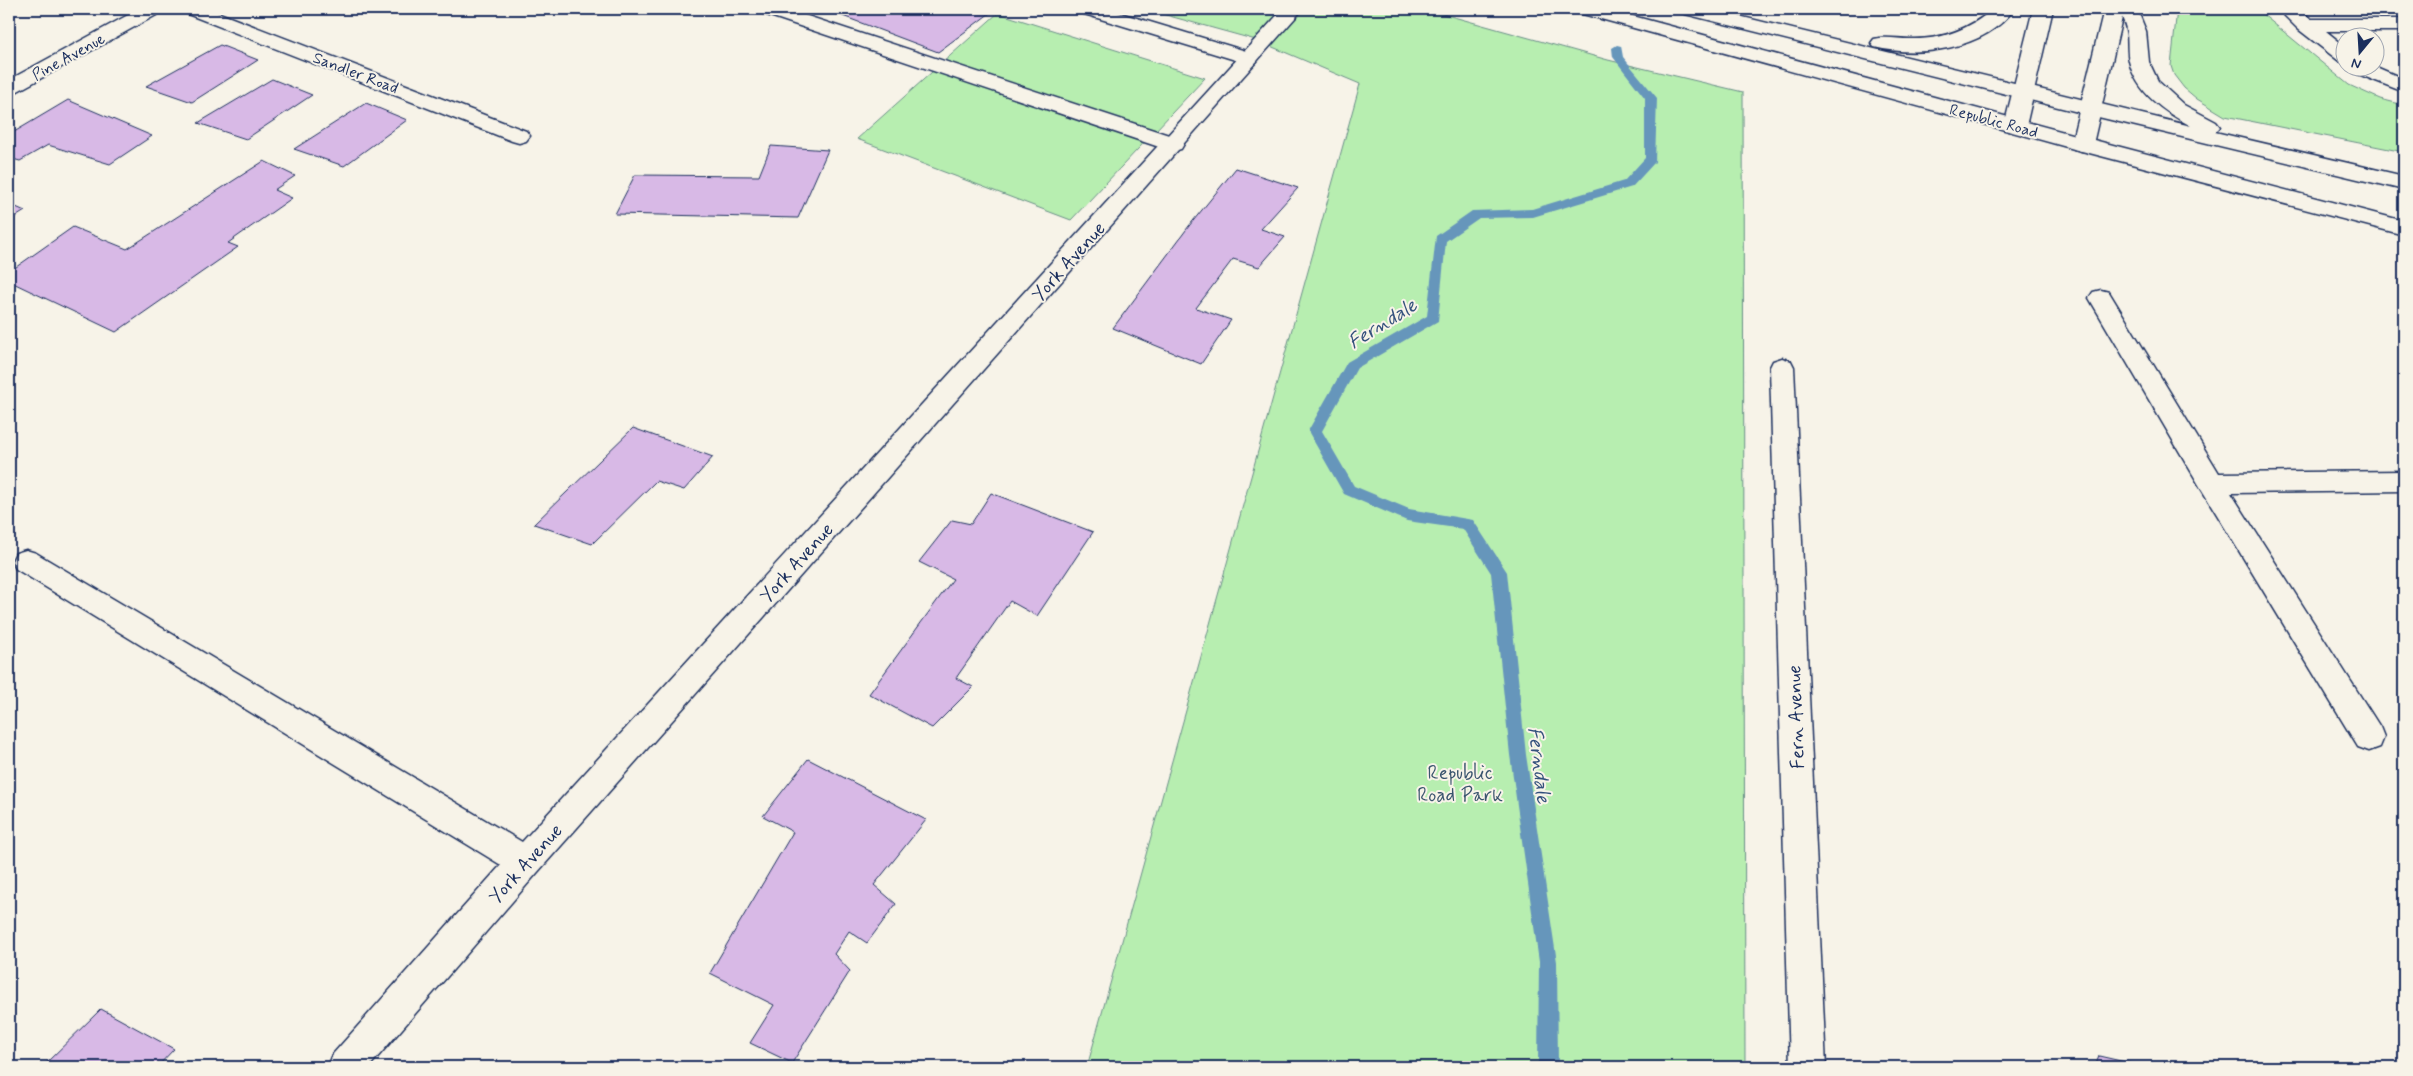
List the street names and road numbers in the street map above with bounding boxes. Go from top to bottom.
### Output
street label: Pine Avenue [28,28,109,86]
street label: Sandler Road [310,48,401,99]
street label: Republic Road [1947,100,2040,143]
street label: York Avenue [1027,217,1112,307]
street label: York Avenue [755,518,840,608]
street label: Fern Avenue [1782,665,1811,769]
street label: York Avenue [484,819,569,909]

